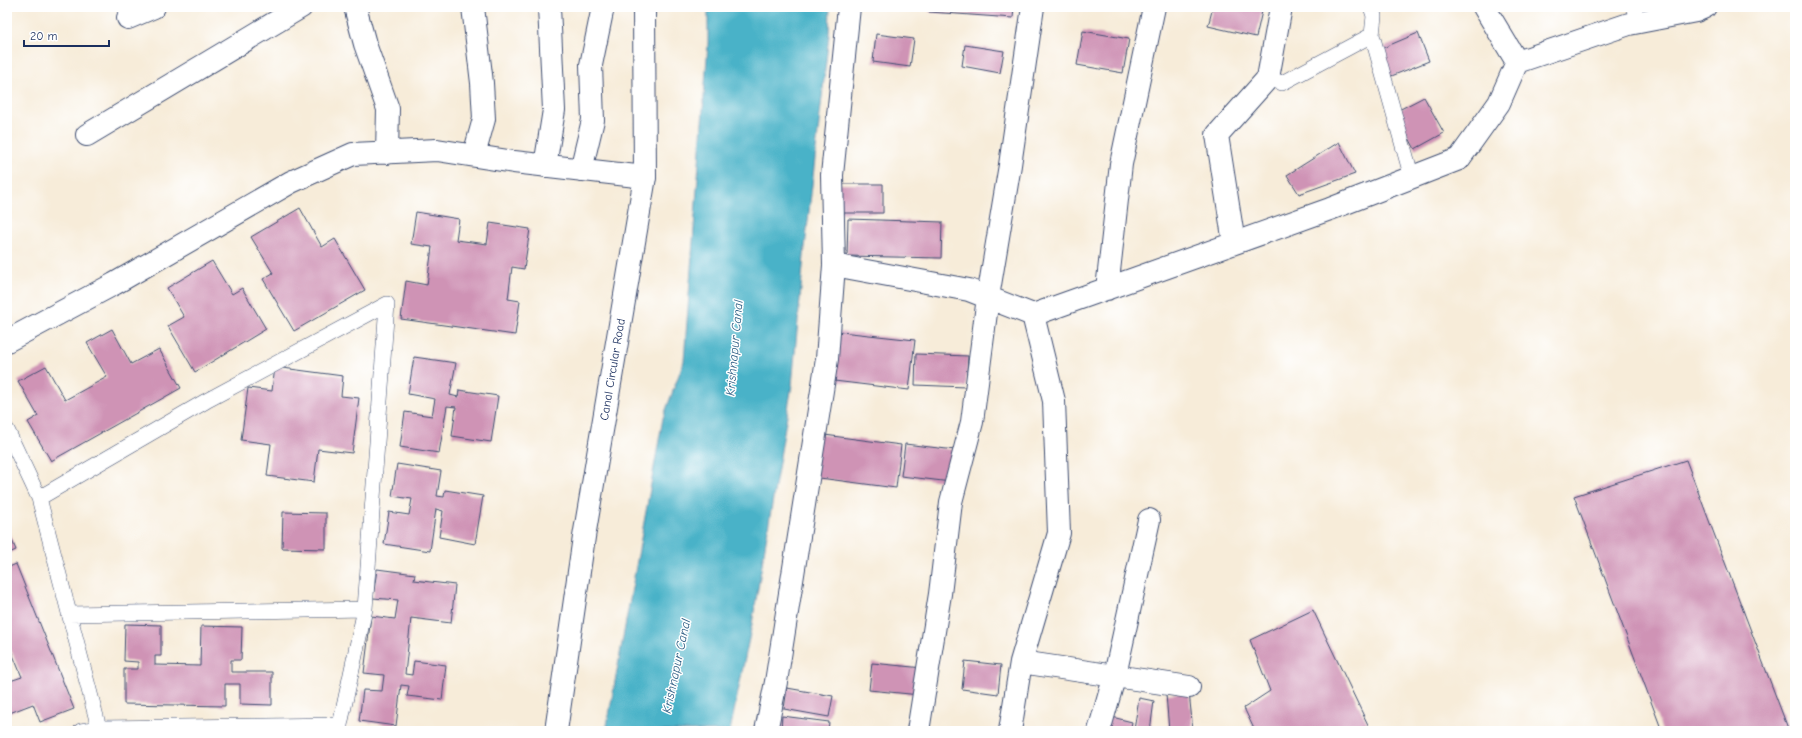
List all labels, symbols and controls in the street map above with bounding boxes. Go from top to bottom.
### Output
scale bar [24,22,109,48]
text: 20 m [30,29,58,43]
water label: Krishnapur Canal [722,299,746,397]
street label: Canal Circular Road [597,317,628,421]
water label: Krishnapur Canal [659,617,693,715]

